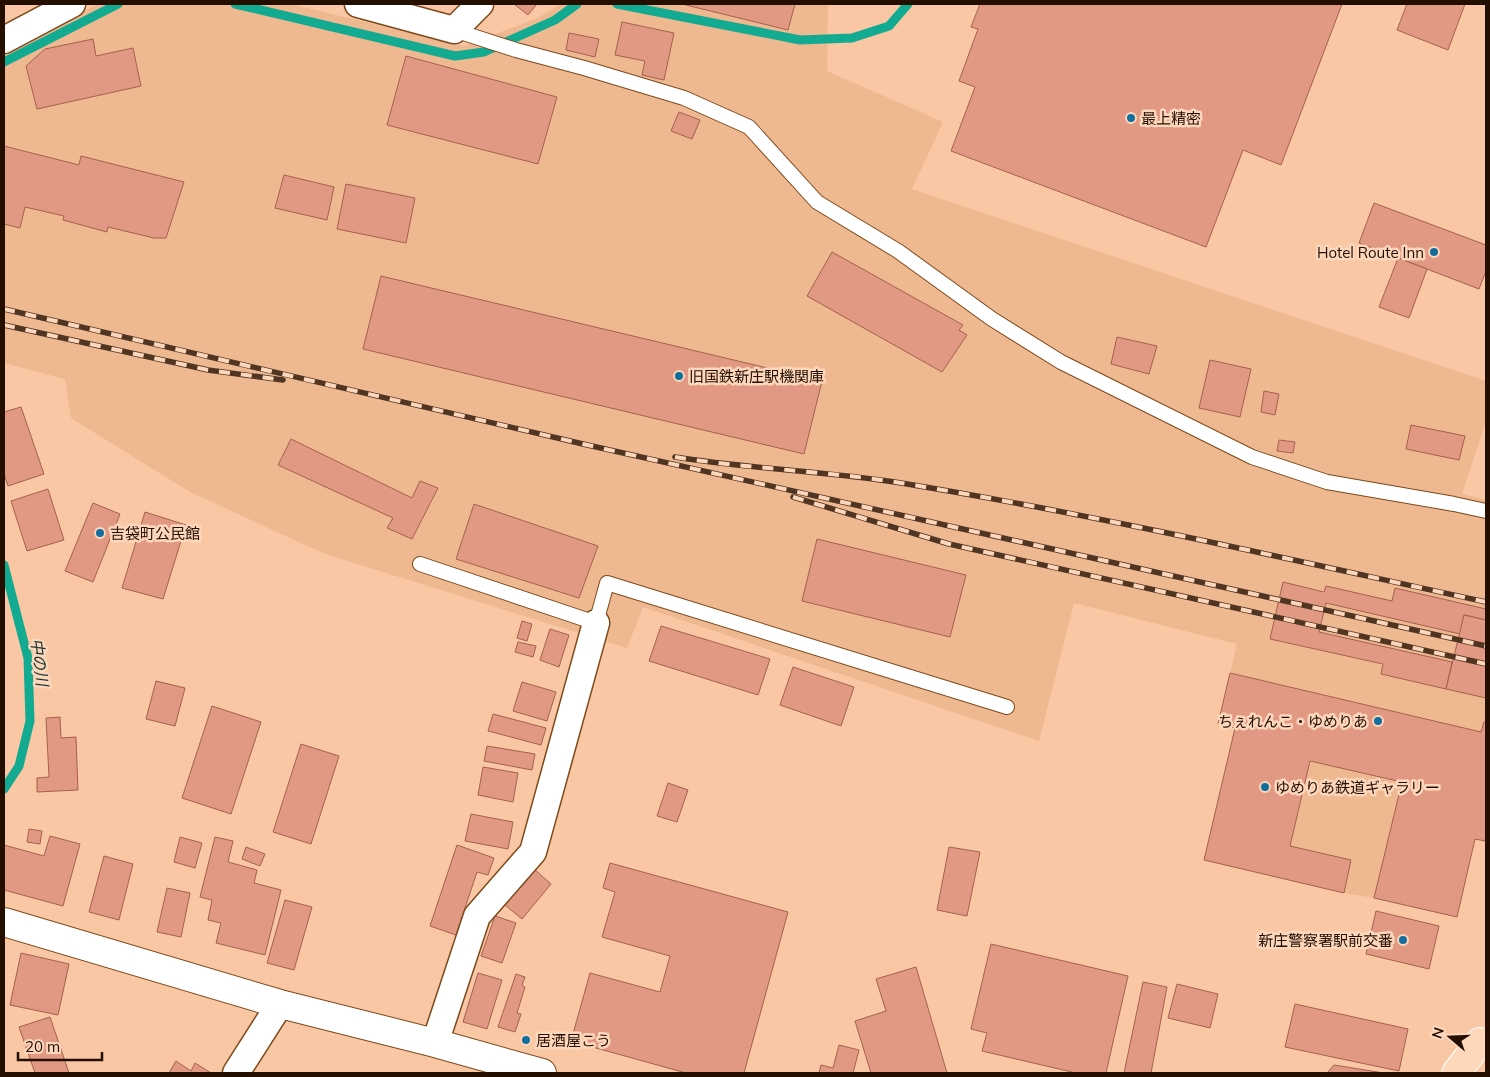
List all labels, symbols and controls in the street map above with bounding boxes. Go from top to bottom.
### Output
place label: 最上精密 [1141,109,1201,128]
marker: 最上精密 [1125,112,1137,124]
place label: Hotel Route Inn [1317,243,1424,262]
marker: Hotel Route Inn [1428,246,1440,258]
place label: 旧国鉄新庄駅機関庫 [689,367,824,386]
marker: 旧国鉄新庄駅機関庫 [673,370,685,382]
place label: 吉袋町公民館 [110,524,200,543]
marker: 吉袋町公民館 [94,527,106,539]
water label: 中の川 [27,637,53,689]
place label: ちぇれんこ・ゆめりあ [1218,712,1368,731]
marker: ちぇれんこ・ゆめりあ [1372,715,1384,727]
place label: ゆめりあ鉄道ギャラリー [1275,778,1440,797]
marker: ゆめりあ鉄道ギャラリー [1259,781,1271,793]
place label: 新庄警察署駅前交番 [1258,931,1393,950]
marker: 新庄警察署駅前交番 [1397,934,1409,946]
north arrow [1425,1012,1475,1062]
text: N [1427,1025,1448,1041]
scale bar [18,1030,101,1062]
place label: 居酒屋こう [536,1031,611,1050]
marker: 居酒屋こう [520,1034,532,1046]
text: 20 m [25,1037,60,1056]

